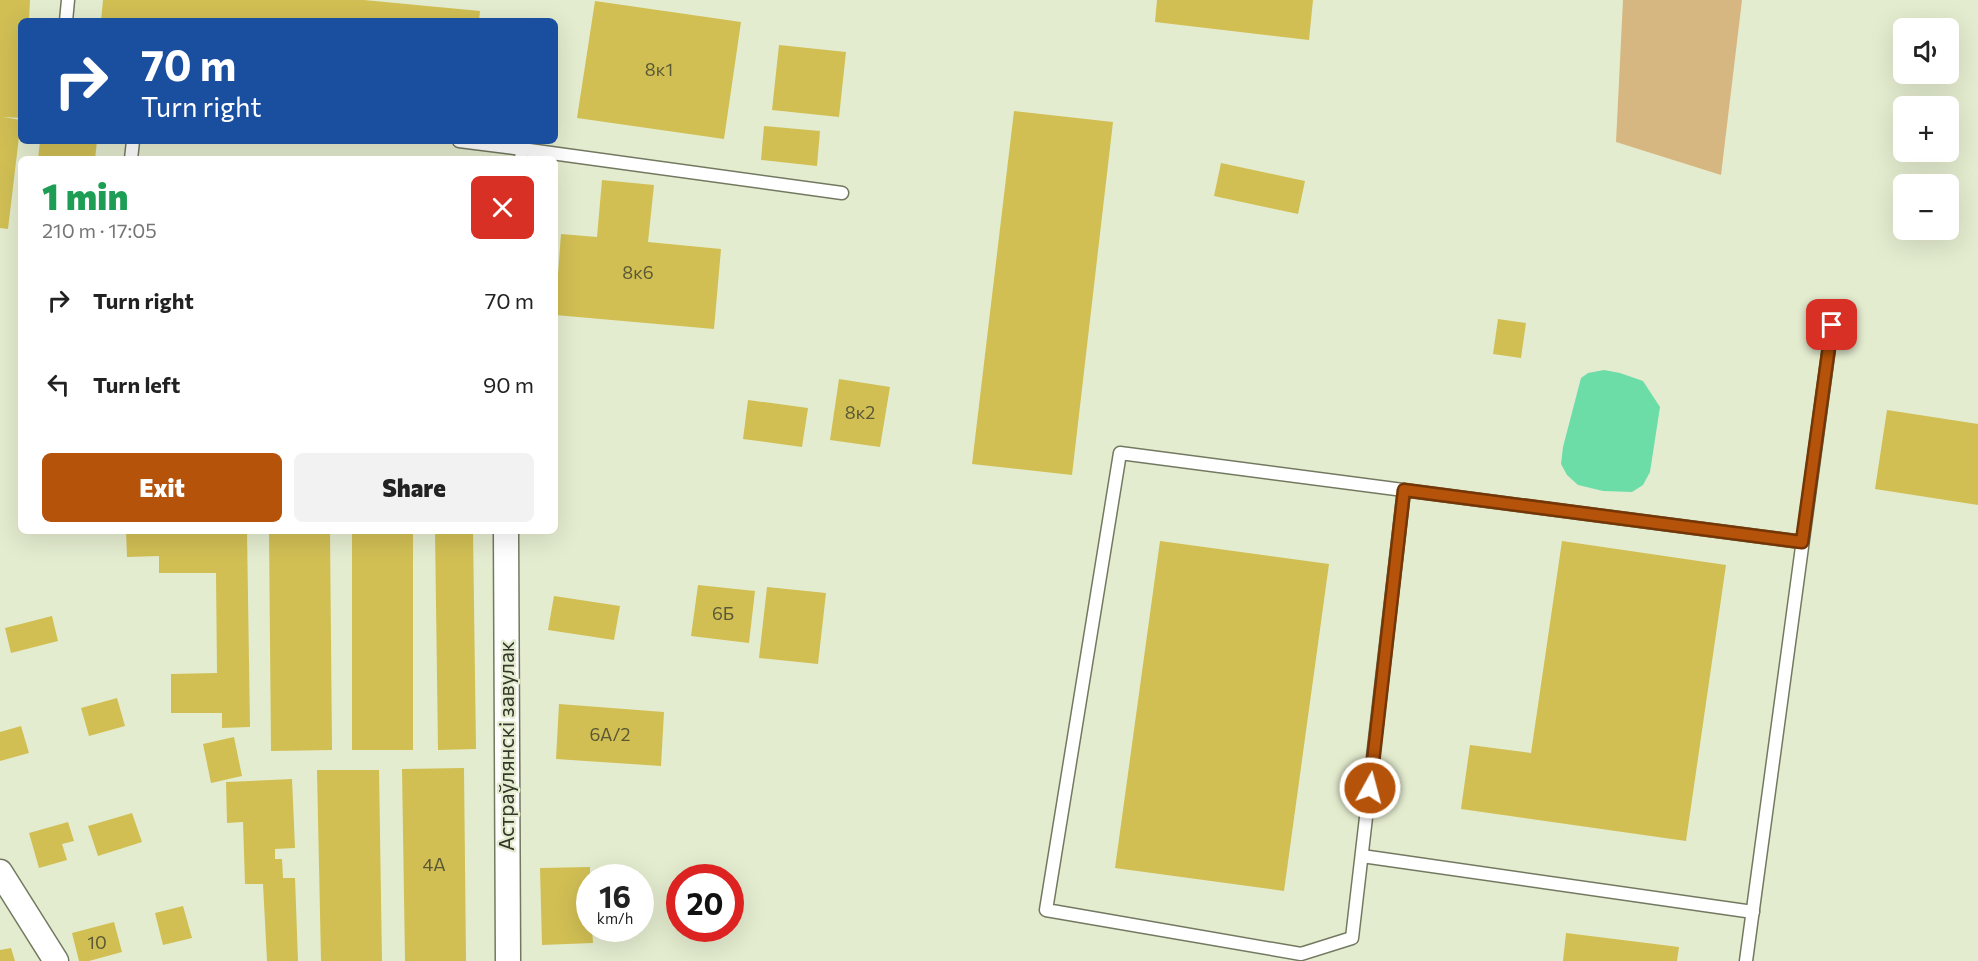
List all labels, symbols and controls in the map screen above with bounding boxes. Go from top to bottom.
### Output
map controls [1893,18,1959,240]
button: sound [1893,18,1959,84]
text: 70 m [141,38,236,90]
icon: right [42,42,120,120]
house number: 8к1 [645,58,673,80]
text: Turn right [141,90,261,123]
button: + [1893,96,1959,162]
text: 1 min [42,173,128,217]
button: − [1893,174,1959,240]
button: close [471,176,534,239]
text: 210 m · 17:05 [42,218,157,242]
house number: 8к6 [622,261,654,283]
icon: right [42,284,75,317]
text: Turn right [93,287,194,314]
text: 70 m [485,287,534,314]
pin [1806,299,1857,350]
icon: arrive [1815,308,1848,341]
icon: left [42,368,75,401]
text: Turn left [93,371,180,398]
text: 90 m [483,371,534,398]
house number: 8к2 [845,401,875,423]
button: Exit [42,453,282,522]
button: Share [294,453,534,522]
house number: 6Б [712,602,734,624]
street label: Астраўлянскі завулак [493,641,518,851]
house number: 6А/2 [590,723,630,745]
position arrow [1338,756,1402,820]
house number: 4А [422,853,446,875]
speed limit sign: 20 [666,864,744,942]
text: 16 [599,877,631,914]
text: km/h [597,909,633,927]
house number: 10 [87,931,107,953]

